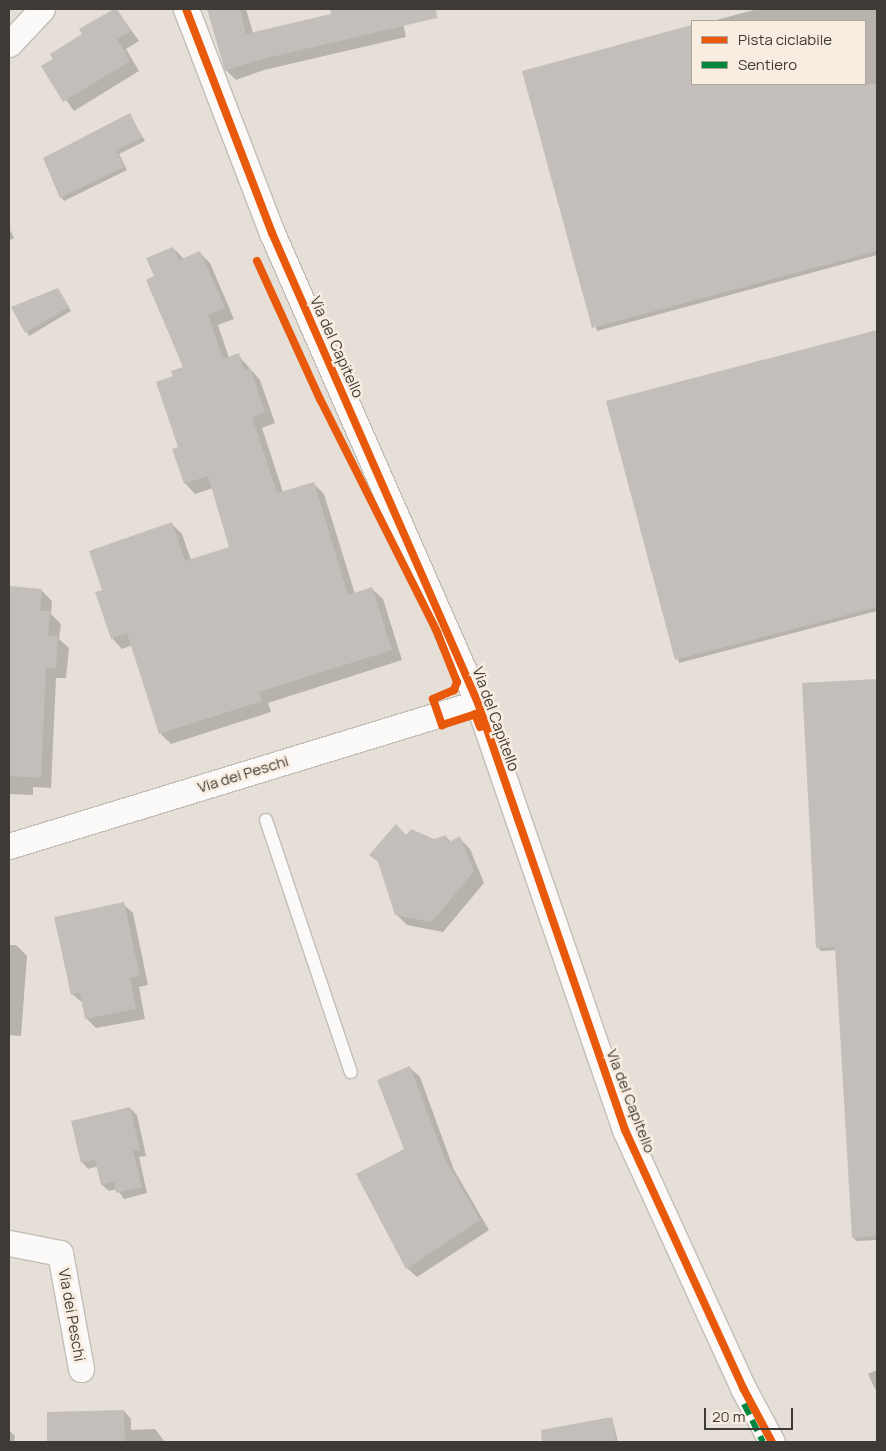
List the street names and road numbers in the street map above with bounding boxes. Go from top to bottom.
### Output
street label: Via del Capitello [307,293,367,401]
street label: Via del Capitello [469,664,523,774]
street label: Via dei Peschi [195,752,291,796]
street label: Via del Capitello [603,1047,659,1155]
street label: Via dei Peschi [55,1267,89,1363]

